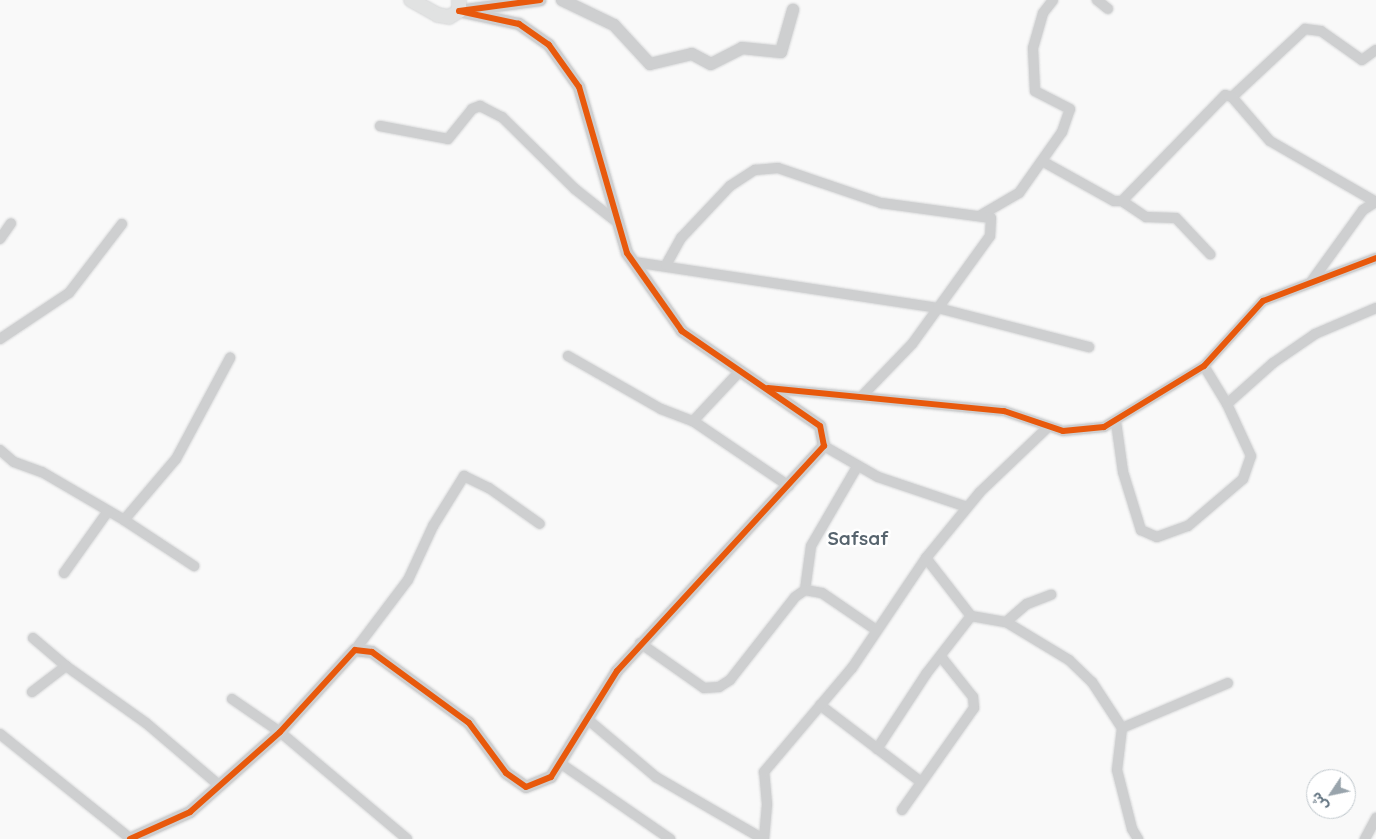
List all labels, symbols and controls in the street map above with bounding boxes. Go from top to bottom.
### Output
district label: Safsaf [827,528,889,550]
north arrow [1306,769,1356,819]
text: ش [1307,789,1332,815]

